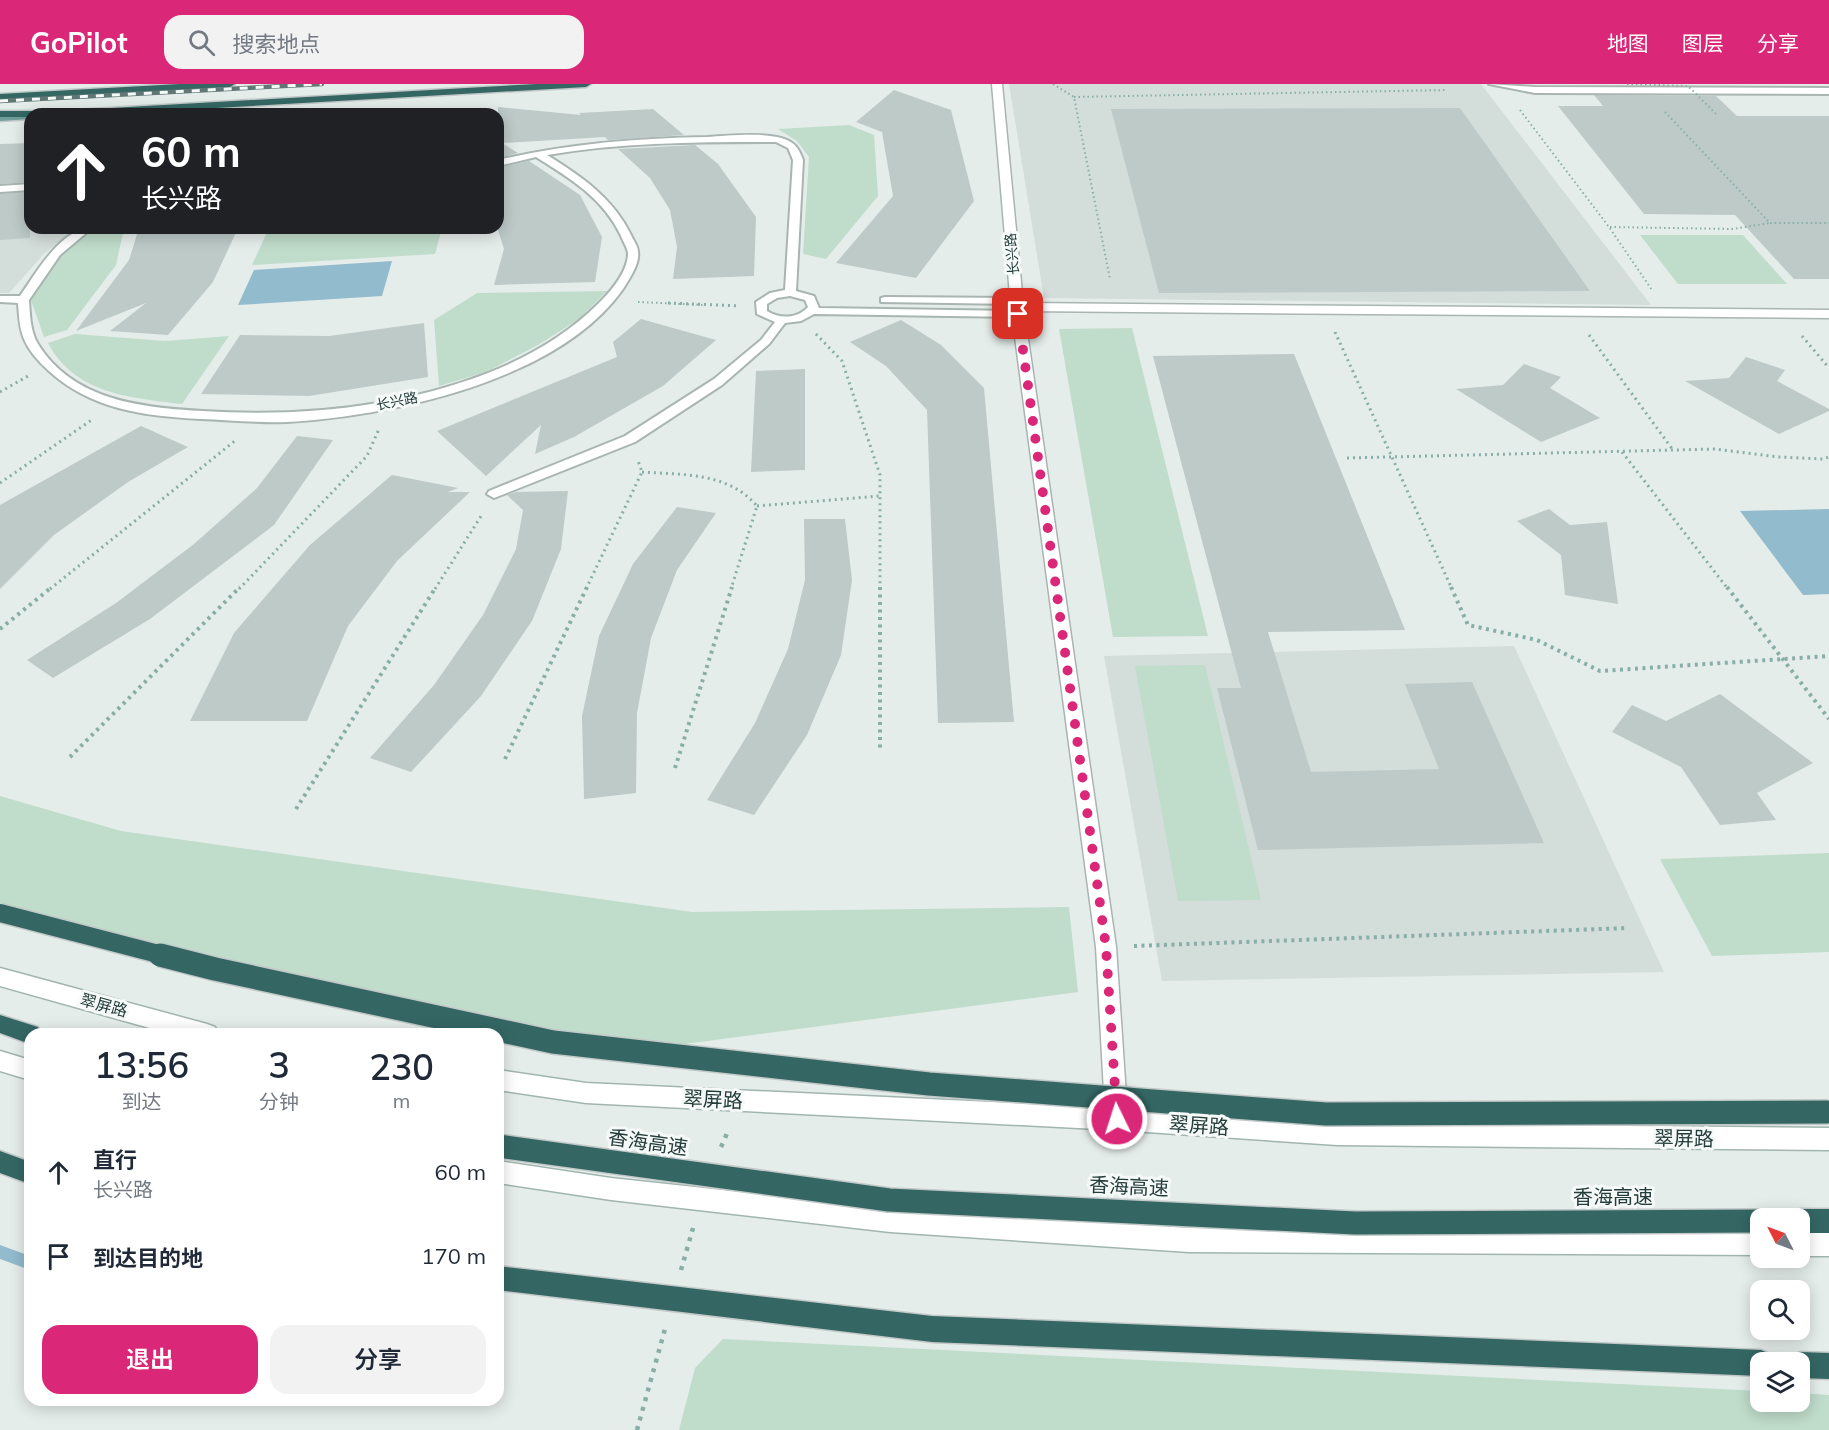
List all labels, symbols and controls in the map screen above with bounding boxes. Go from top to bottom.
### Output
search box [164,15,584,69]
text: GoPilot [30,25,128,60]
icon: search [185,26,218,59]
text: 搜索地点 [233,30,321,58]
text: 地图 [1607,30,1649,56]
text: 图层 [1682,30,1724,56]
text: 分享 [1757,30,1799,56]
text: 60 m [141,125,241,178]
icon: ahead [42,132,120,210]
text: 长兴路 [141,181,222,215]
street label: 长兴路 [1001,232,1023,276]
pin [992,288,1043,339]
icon: arrive [1001,297,1034,330]
street label: 长兴路 [375,388,419,414]
street label: 翠屏路 [78,989,130,1021]
text: 13:56 [94,1042,189,1087]
text: 3 [268,1042,290,1087]
text: 230 [369,1044,434,1089]
street label: 翠屏路 [682,1085,744,1113]
position arrow [1085,1087,1149,1151]
text: m [393,1088,410,1113]
text: 到达 [122,1089,162,1114]
text: 分钟 [259,1089,299,1114]
street label: 翠屏路 [1168,1110,1230,1140]
street label: 香海高速 [607,1124,689,1160]
street label: 翠屏路 [1654,1125,1714,1151]
text: 直行 [93,1146,137,1174]
icon: ahead [42,1156,75,1189]
text: 60 m [435,1158,486,1186]
street label: 香海高速 [1088,1171,1170,1201]
text: 长兴路 [93,1177,153,1202]
street label: 香海高速 [1573,1184,1653,1209]
north arrow [1750,1208,1810,1268]
map controls [1750,1208,1810,1412]
icon: arrive [42,1240,75,1273]
text: 170 m [421,1242,486,1270]
text: 到达目的地 [93,1244,203,1272]
button: search [1750,1280,1810,1340]
button: 退出 [42,1325,258,1394]
button: 分享 [270,1325,486,1394]
button: layers [1750,1352,1810,1412]

